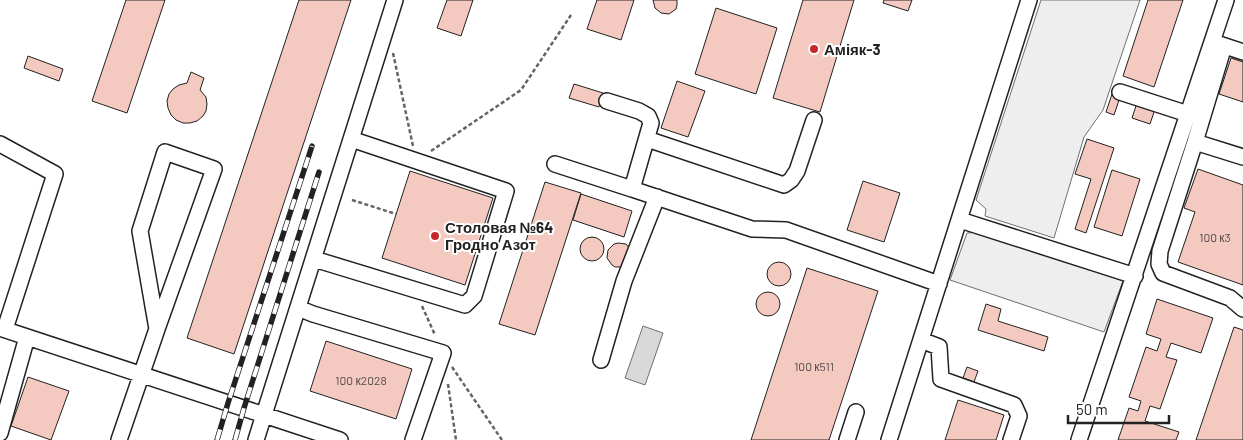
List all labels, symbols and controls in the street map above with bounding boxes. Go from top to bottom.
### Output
place label: Аміяк-3 [824,40,881,58]
marker: Аміяк-3 [808,43,820,55]
place label: Столовая №64 Гродно Азот [445,218,553,253]
marker: Столовая №64 Гродно Азот [429,230,441,242]
house number: 100 к3 [1199,230,1231,244]
house number: 100 к511 [794,359,834,373]
house number: 100 к2028 [335,373,387,387]
scale bar [1068,392,1169,424]
text: 50 m [1076,400,1108,418]

